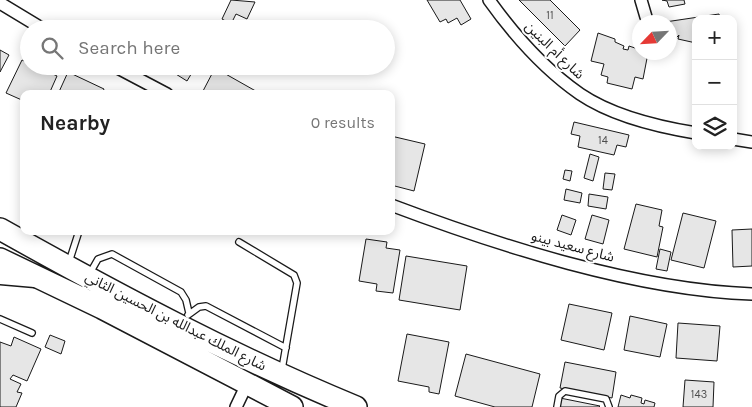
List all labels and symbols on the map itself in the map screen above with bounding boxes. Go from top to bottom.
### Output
house number: 11 [546,9,554,22]
north arrow [632,15,677,60]
street label: شارع أم البنين [520,17,588,84]
house number: 14 [598,134,608,147]
street label: شارع سعيد بينو [529,227,616,268]
street label: شارع الملك عبدالله بن الحسين الثاني [81,268,269,377]
house number: 143 [691,388,707,401]

